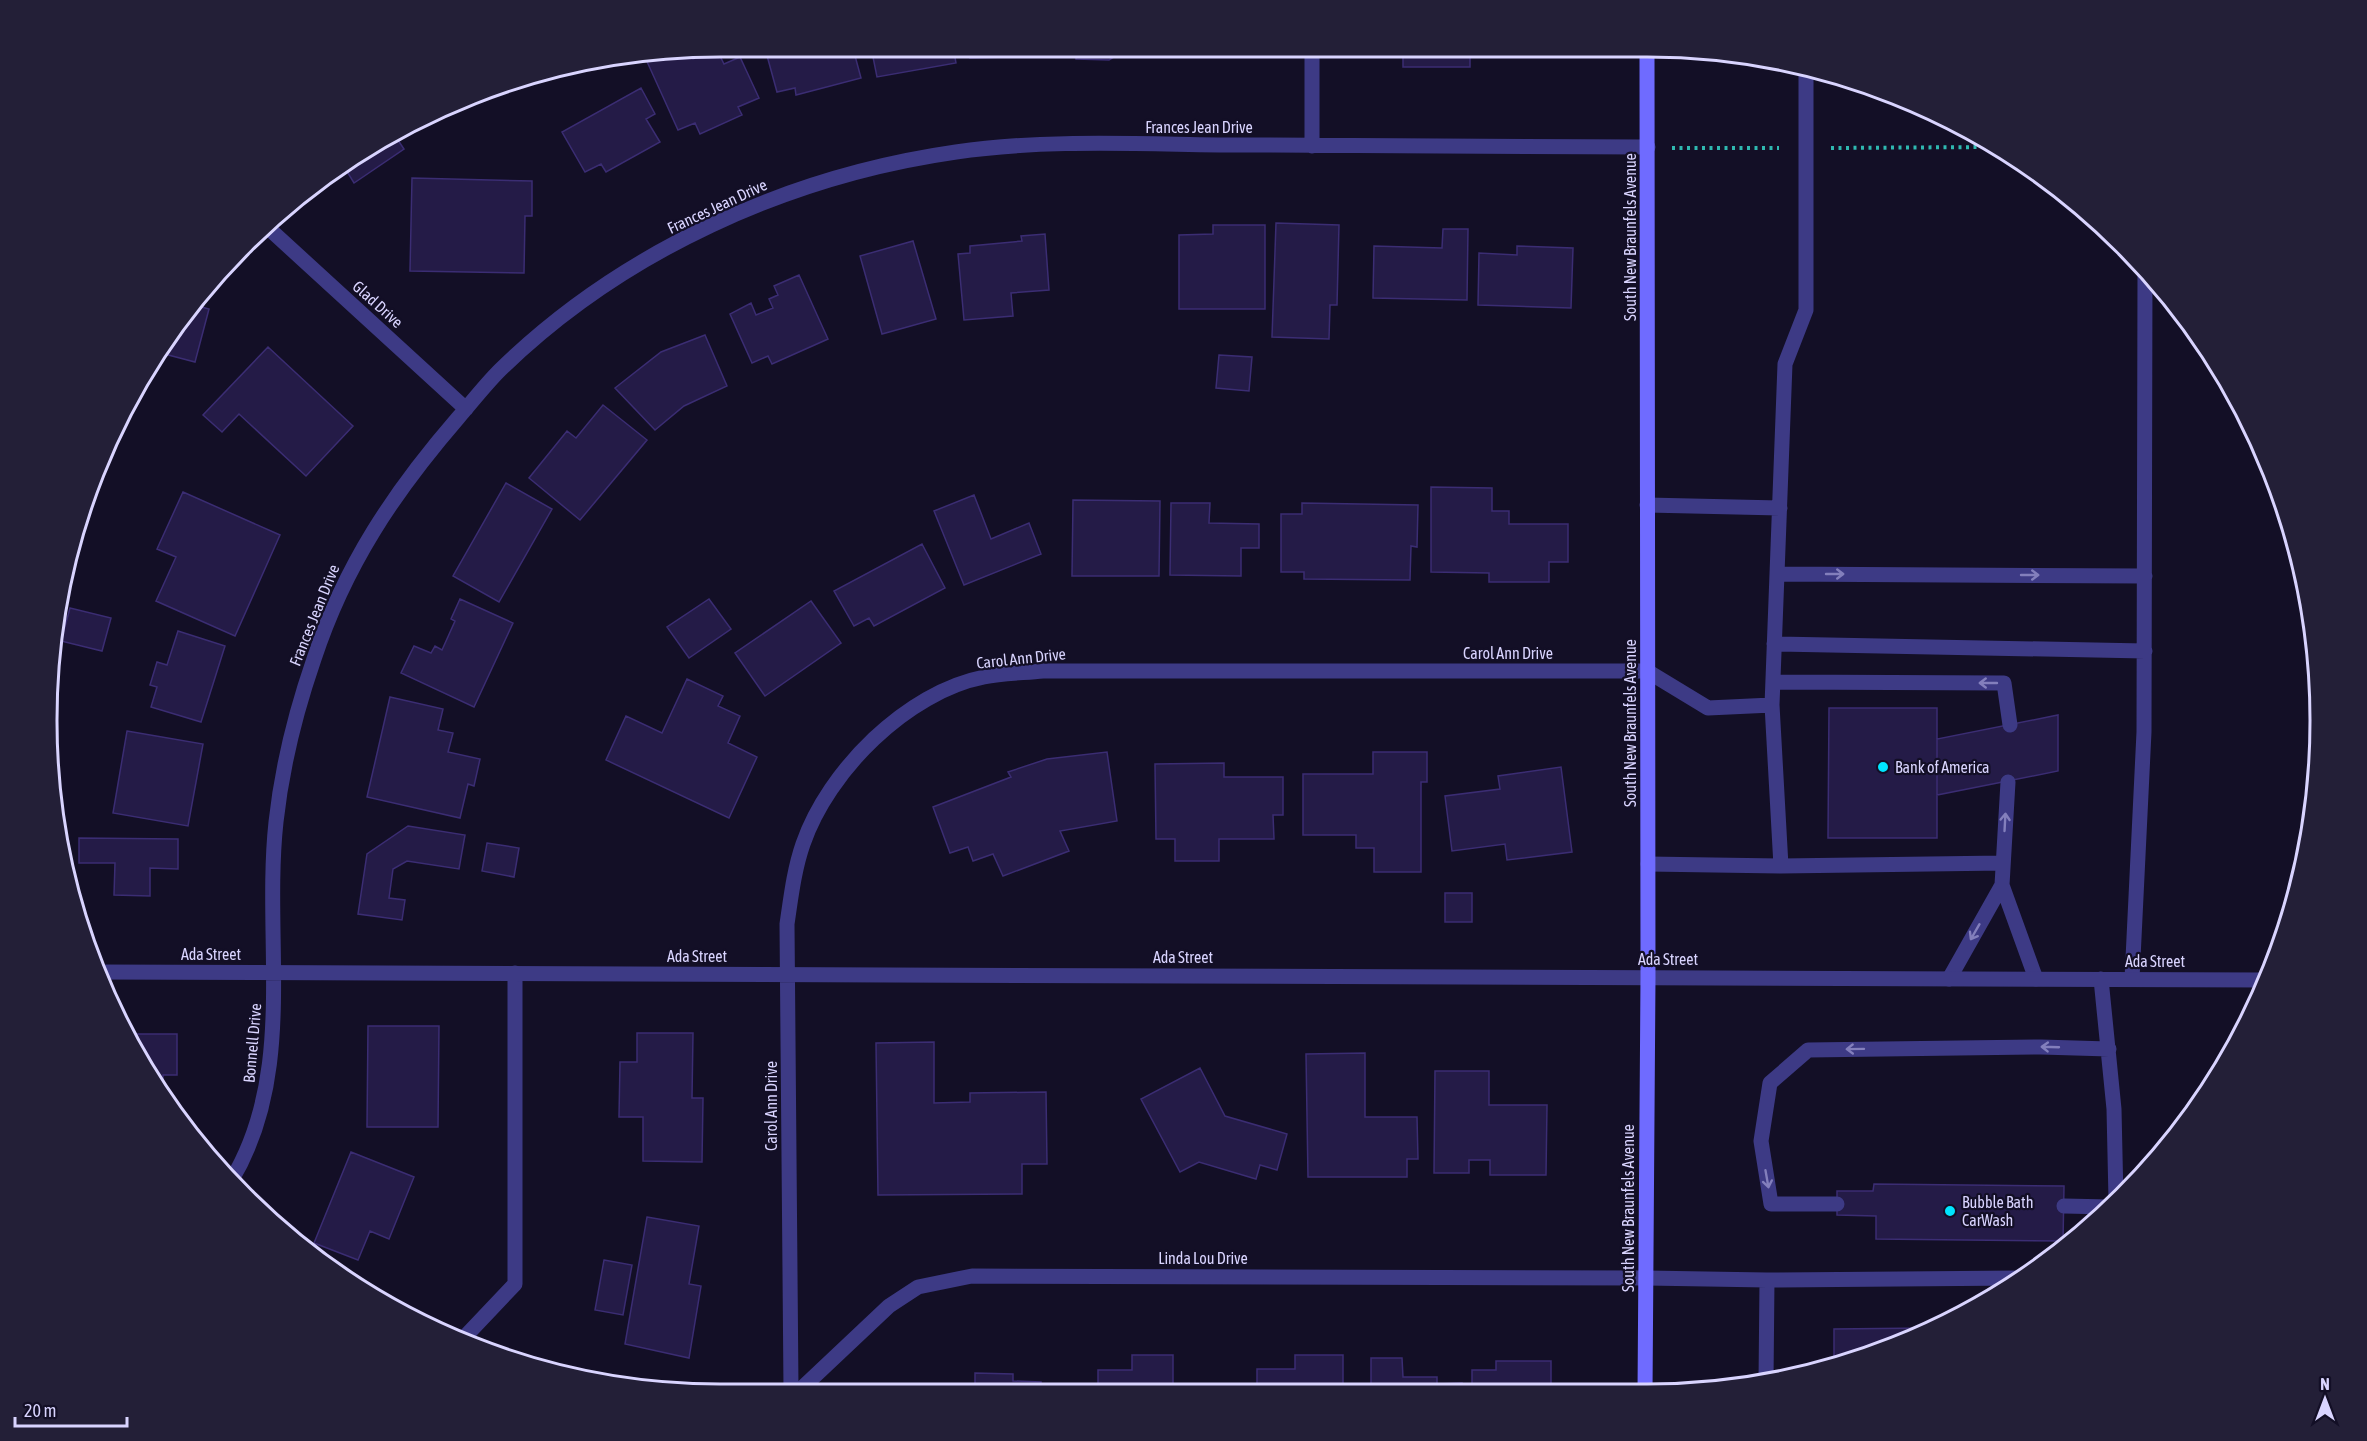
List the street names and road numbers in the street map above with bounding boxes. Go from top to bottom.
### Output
street label: Frances Jean Drive [1145,118,1253,136]
street label: South New Braunfels Avenue [1621,153,1639,321]
street label: Frances Jean Drive [664,175,770,237]
street label: Glad Drive [349,277,407,331]
street label: Frances Jean Drive [286,562,342,668]
street label: South New Braunfels Avenue [1621,639,1639,807]
street label: Carol Ann Drive [975,644,1067,672]
street label: Carol Ann Drive [1463,644,1553,662]
street label: Ada Street [181,945,241,963]
street label: Ada Street [667,947,727,965]
street label: Ada Street [1153,948,1213,966]
street label: Ada Street [1638,950,1698,968]
street label: Ada Street [2125,952,2185,970]
street label: Bonnell Drive [240,1003,264,1083]
street label: Carol Ann Drive [762,1061,780,1151]
street label: South New Braunfels Avenue [1619,1124,1637,1292]
street label: Linda Lou Drive [1158,1249,1248,1267]

